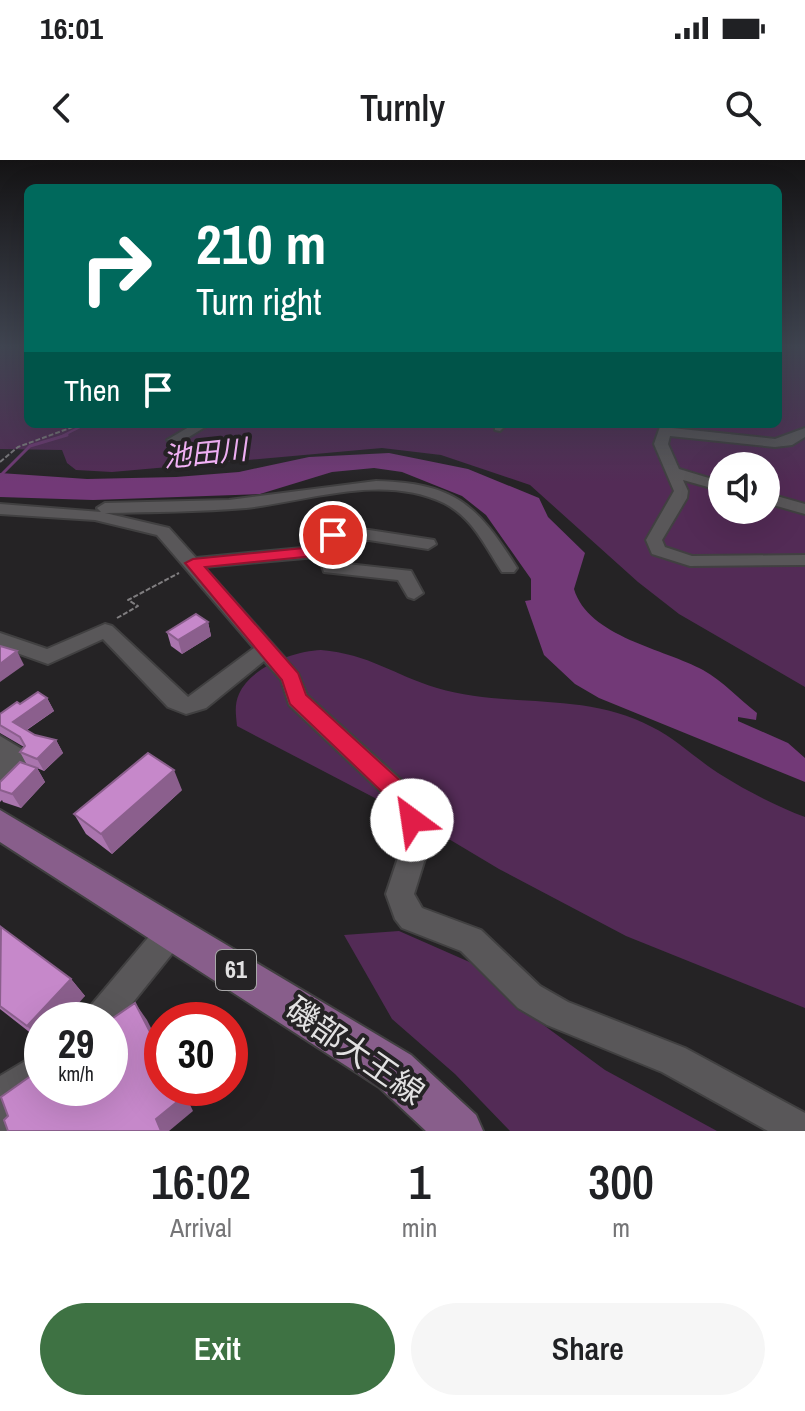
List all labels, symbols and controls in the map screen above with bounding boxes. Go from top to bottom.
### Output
text: 16:01 [40,8,103,48]
text: Turnly [360,84,445,132]
icon: back [40,86,84,130]
icon: search [721,86,765,130]
text: 210 m [196,206,326,281]
icon: right [64,216,168,320]
text: Turn right [196,278,321,326]
icon: arrive [136,368,180,412]
text: Then [64,370,120,410]
water label: 池田川 [161,429,252,476]
map controls [708,452,780,524]
button: sound [708,452,780,524]
pin [299,501,367,569]
icon: arrive [311,513,355,557]
position arrow [370,778,454,862]
road number: 61 [216,950,256,990]
street label: 磯部大王線 [277,987,433,1114]
speed limit sign: 30 [144,1002,248,1106]
text: 29 [58,1017,94,1070]
text: km/h [58,1060,94,1087]
text: 16:02 [151,1149,251,1214]
text: 1 [409,1149,431,1214]
text: 300 [588,1149,654,1214]
text: Arrival [170,1210,232,1245]
text: min [402,1210,437,1245]
text: m [612,1210,630,1245]
button: Exit [40,1303,395,1395]
button: Share [411,1303,765,1395]

